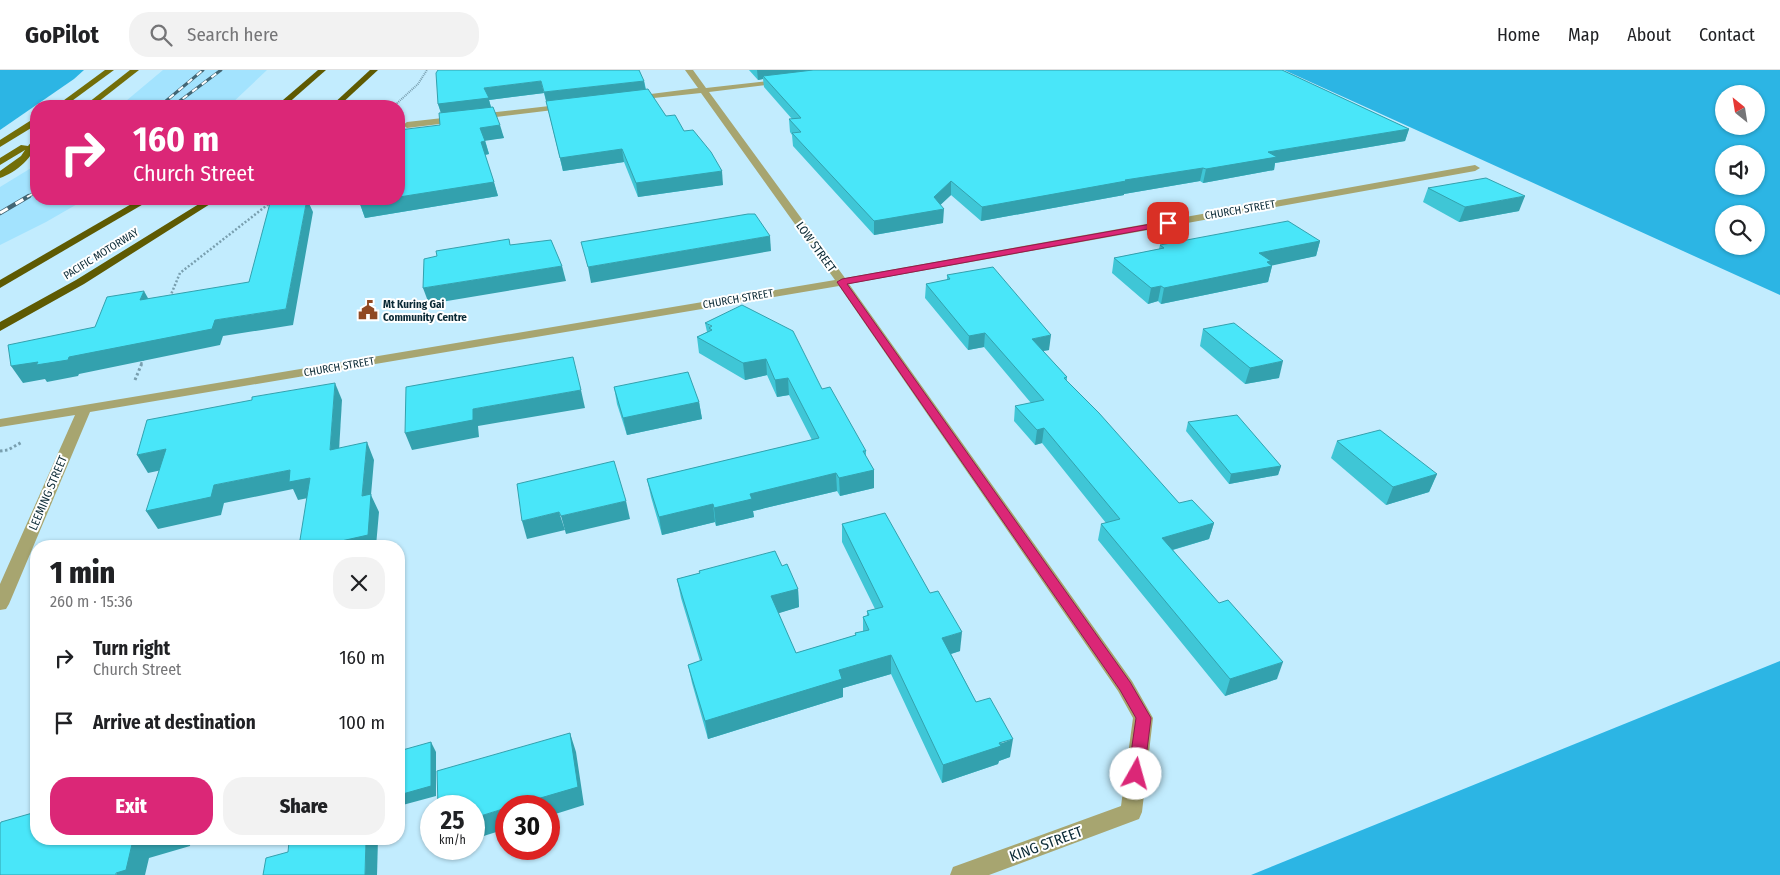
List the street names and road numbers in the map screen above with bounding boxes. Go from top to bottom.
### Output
street label: CHURCH STREET [1204,197,1277,223]
street label: LOW STREET [793,219,839,275]
street label: PACIFIC MOTORWAY [61,225,141,282]
street label: CHURCH STREET [702,286,775,312]
street label: CHURCH STREET [303,354,376,380]
street label: LEEMING STREET [26,453,70,532]
street label: KING STREET [1007,822,1085,866]

